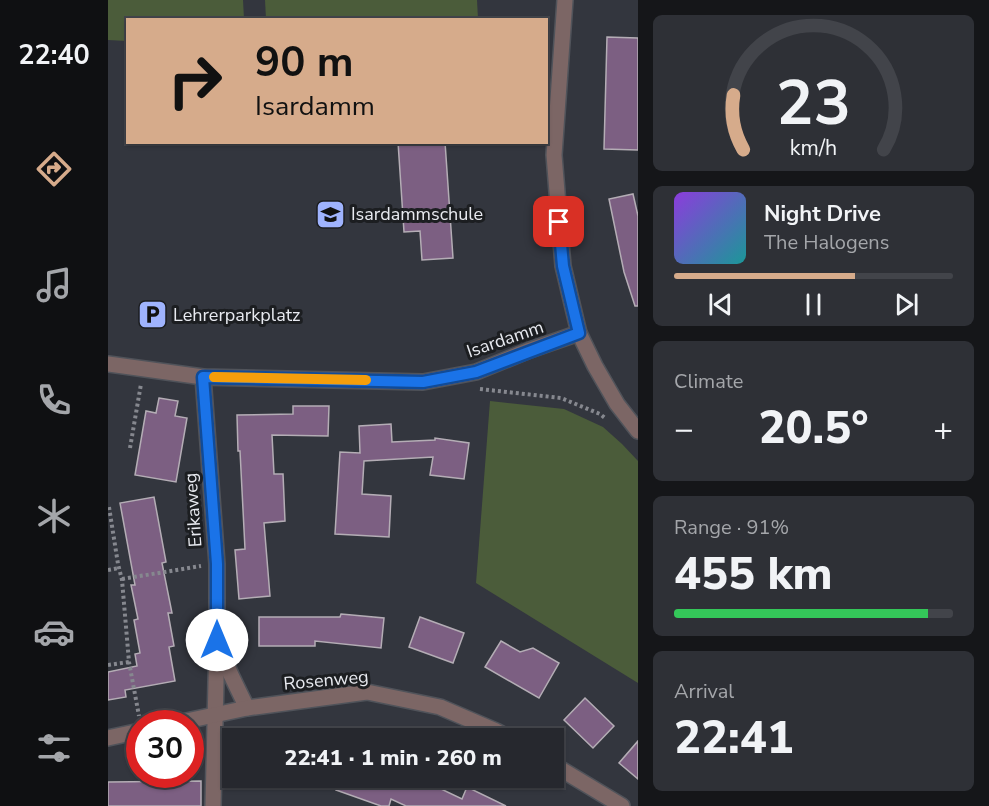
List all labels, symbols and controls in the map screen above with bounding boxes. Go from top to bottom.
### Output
text: 90 m [255,34,354,91]
text: 22:40 [18,37,90,74]
icon: right [156,42,234,120]
text: 23 [776,61,851,146]
text: Isardamm [255,88,375,125]
text: km/h [790,133,837,163]
icon: directions [33,148,75,190]
pin [533,196,584,247]
school or university icon: Isardammschule [314,198,346,230]
text: Night Drive [764,199,881,229]
place label: Isardammschule [351,202,483,226]
icon: arrive [542,205,575,238]
text: The Halogens [764,229,889,256]
icon: music [33,264,75,306]
icon: previous [704,288,737,321]
icon: pause [797,288,830,321]
icon: next [890,288,923,321]
parking icon: Lehrerparkplatz [136,299,168,331]
place label: Lehrerparkplatz [173,303,300,327]
street label: Isardamm [463,315,547,363]
text: Climate [674,368,743,395]
icon: phone [33,379,75,421]
text: 20.5° [759,398,868,459]
text: − [674,407,694,452]
text: + [933,407,953,452]
street label: Erikaweg [178,472,208,548]
icon: climate [33,495,75,537]
text: Range · 91% [674,514,789,541]
text: 455 km [674,544,833,605]
position arrow [185,608,249,672]
icon: car [33,611,75,653]
street label: Rosenweg [282,664,370,696]
text: Arrival [674,678,734,705]
text: 22:41 [674,708,794,769]
speed limit sign: 30 [126,710,204,788]
icon: filters [33,727,75,769]
text: 22:41 · 1 min · 260 m [284,743,502,773]

